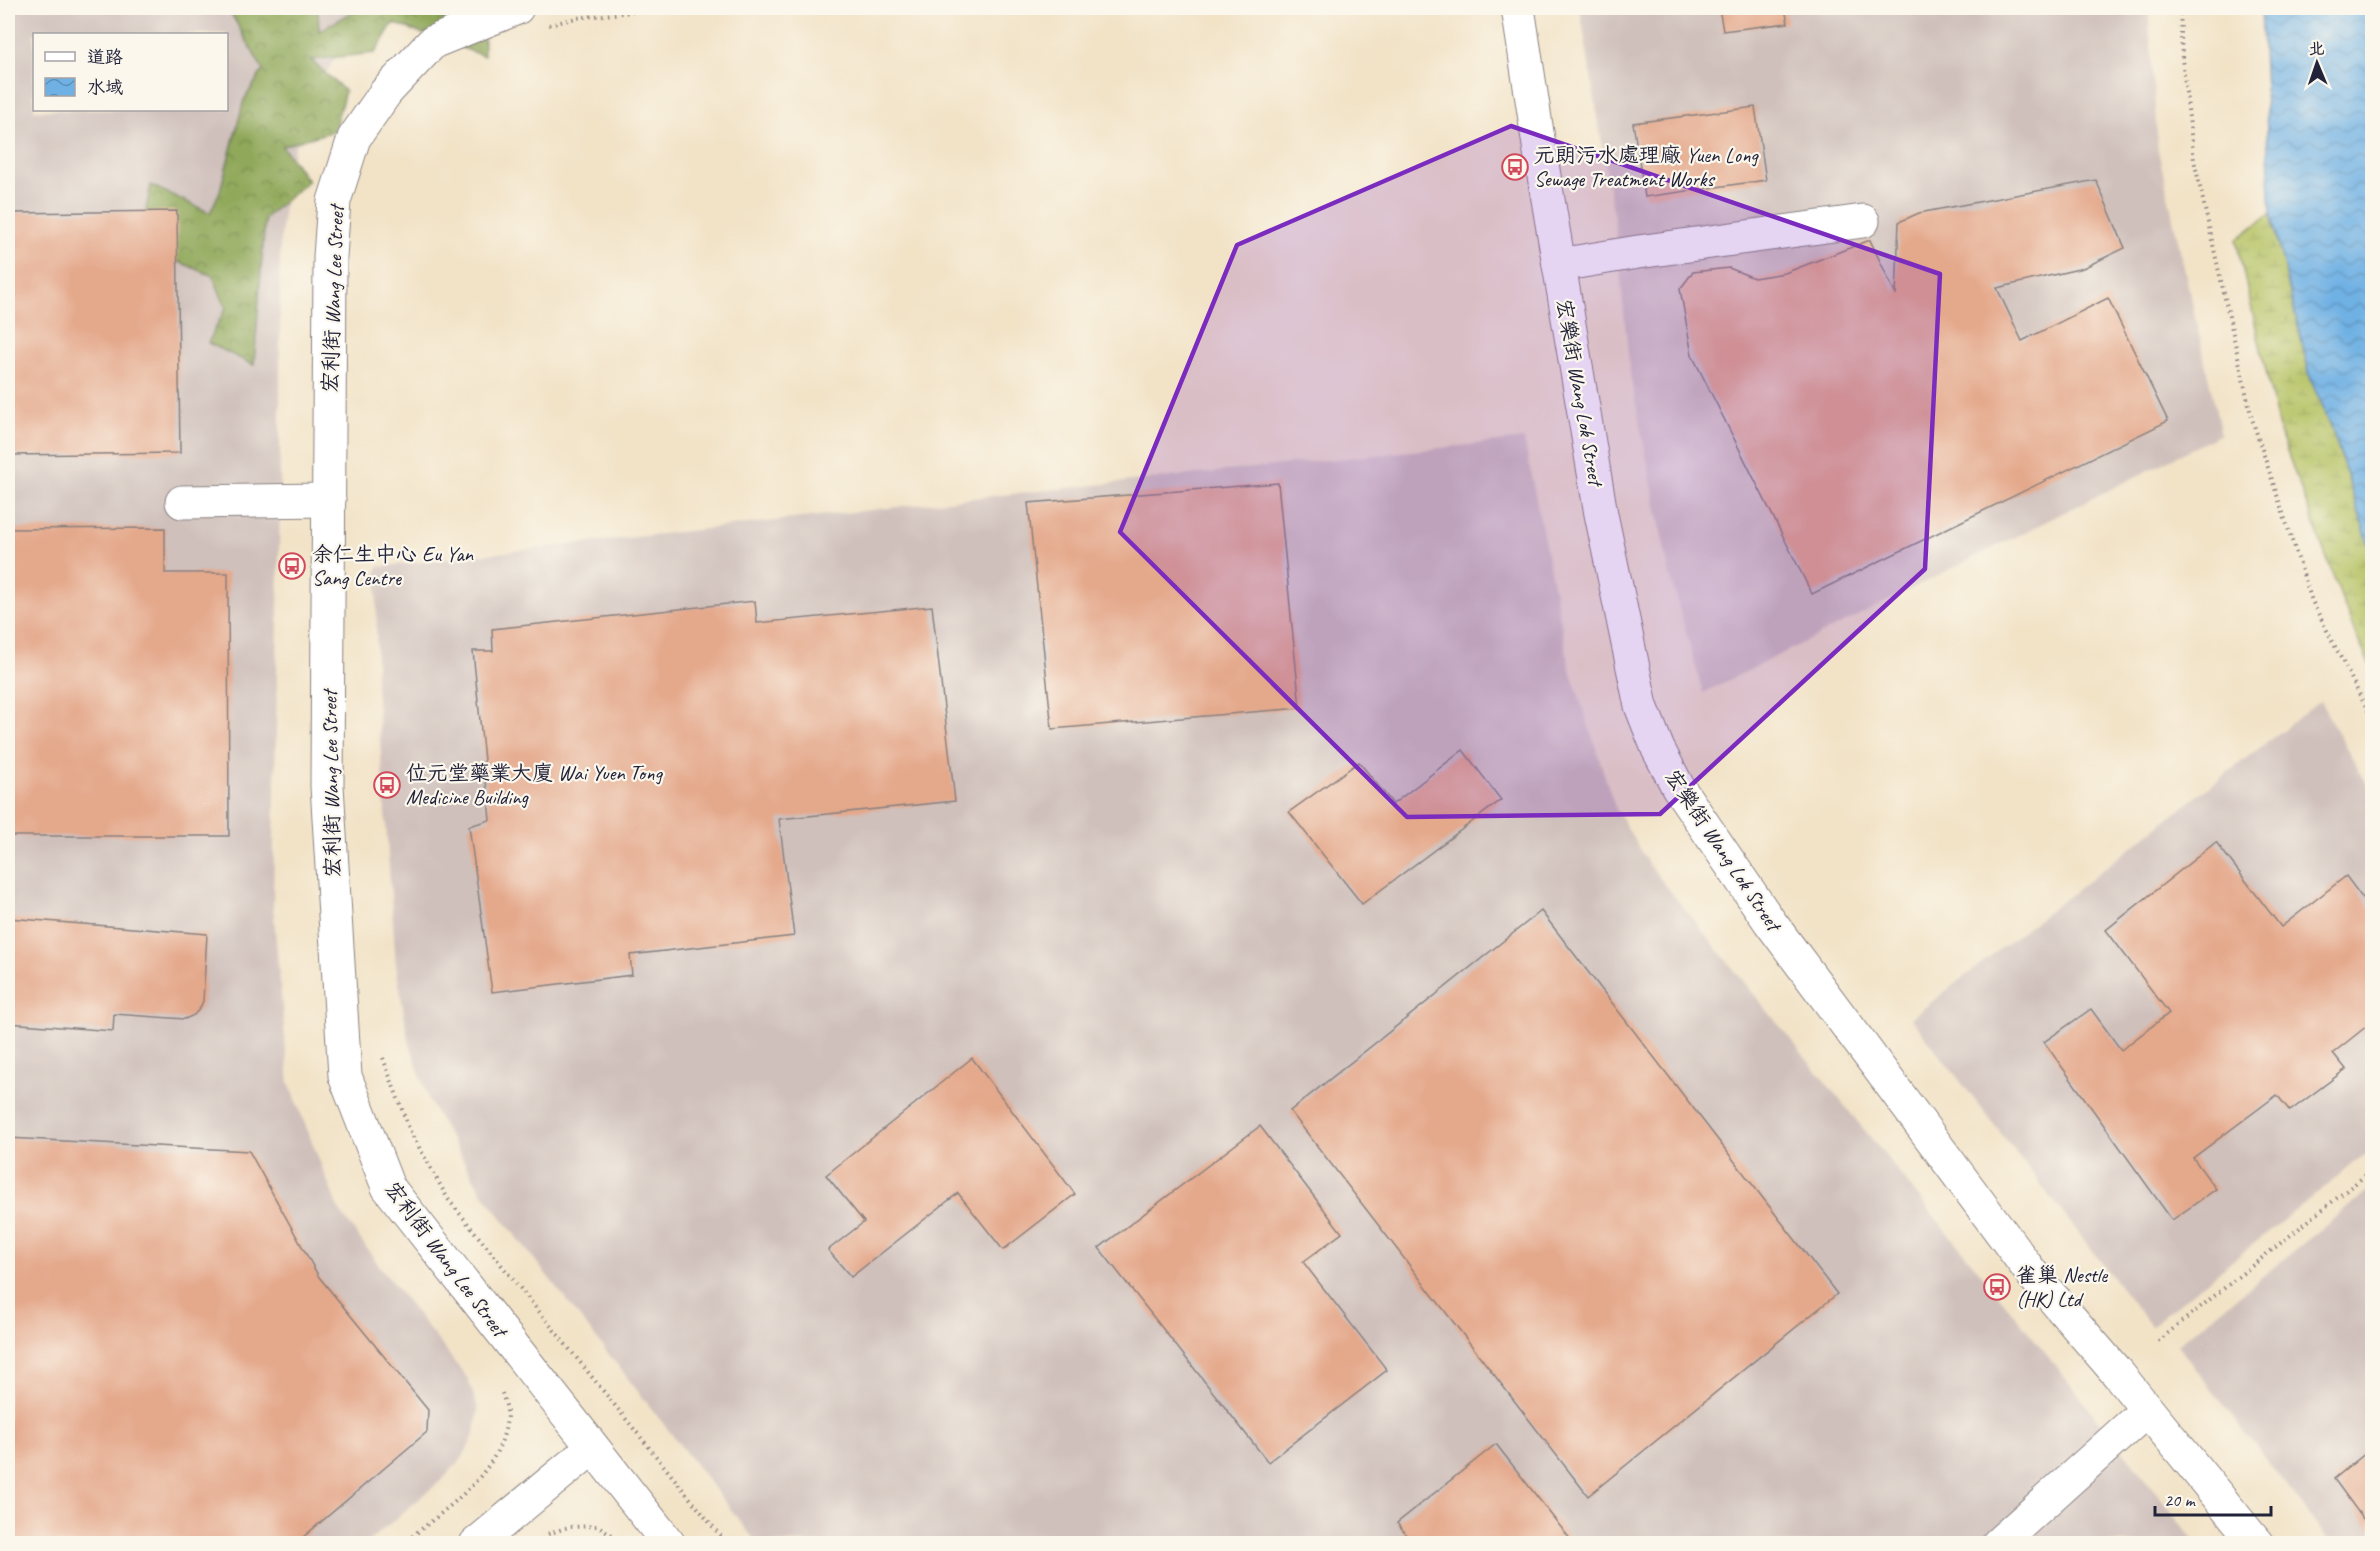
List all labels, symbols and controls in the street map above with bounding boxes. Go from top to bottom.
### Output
legend [33,33,228,111]
north arrow [2287,33,2347,93]
text: 北 [2308,39,2325,59]
text: 道路 [87,46,123,68]
text: 水域 [87,76,123,98]
place label: 元朗污水處理廠 Yuen Long Sewage Treatment Works [1534,142,1759,192]
bus stop icon: 元朗污水處理廠 Yuen Long Sewage Treatment Works [1500,152,1530,182]
street label: 宏利街 Wang Lee Street [317,202,349,393]
street label: 宏樂街 Wang Lok Street [1551,297,1610,490]
place label: 余仁生中心 Eu Yan Sang Centre [312,541,474,591]
bus stop icon: 余仁生中心 Eu Yan Sang Centre [277,551,307,581]
street label: 宏利街 Wang Lee Street [316,687,346,878]
place label: 位元堂藥業大廈 Wai Yuen Tong Medicine Building [406,760,663,810]
street label: 宏樂街 Wang Lok Street [1660,765,1788,938]
bus stop icon: 位元堂藥業大廈 Wai Yuen Tong Medicine Building [372,770,402,800]
street label: 宏利街 Wang Lee Street [379,1177,514,1344]
place label: 雀巢 Nestle (HK) Ltd [2016,1262,2108,1312]
bus stop icon: 雀巢 Nestle (HK) Ltd [1982,1272,2012,1302]
scale bar [2155,1479,2270,1517]
text: 20 m [2164,1489,2197,1511]

